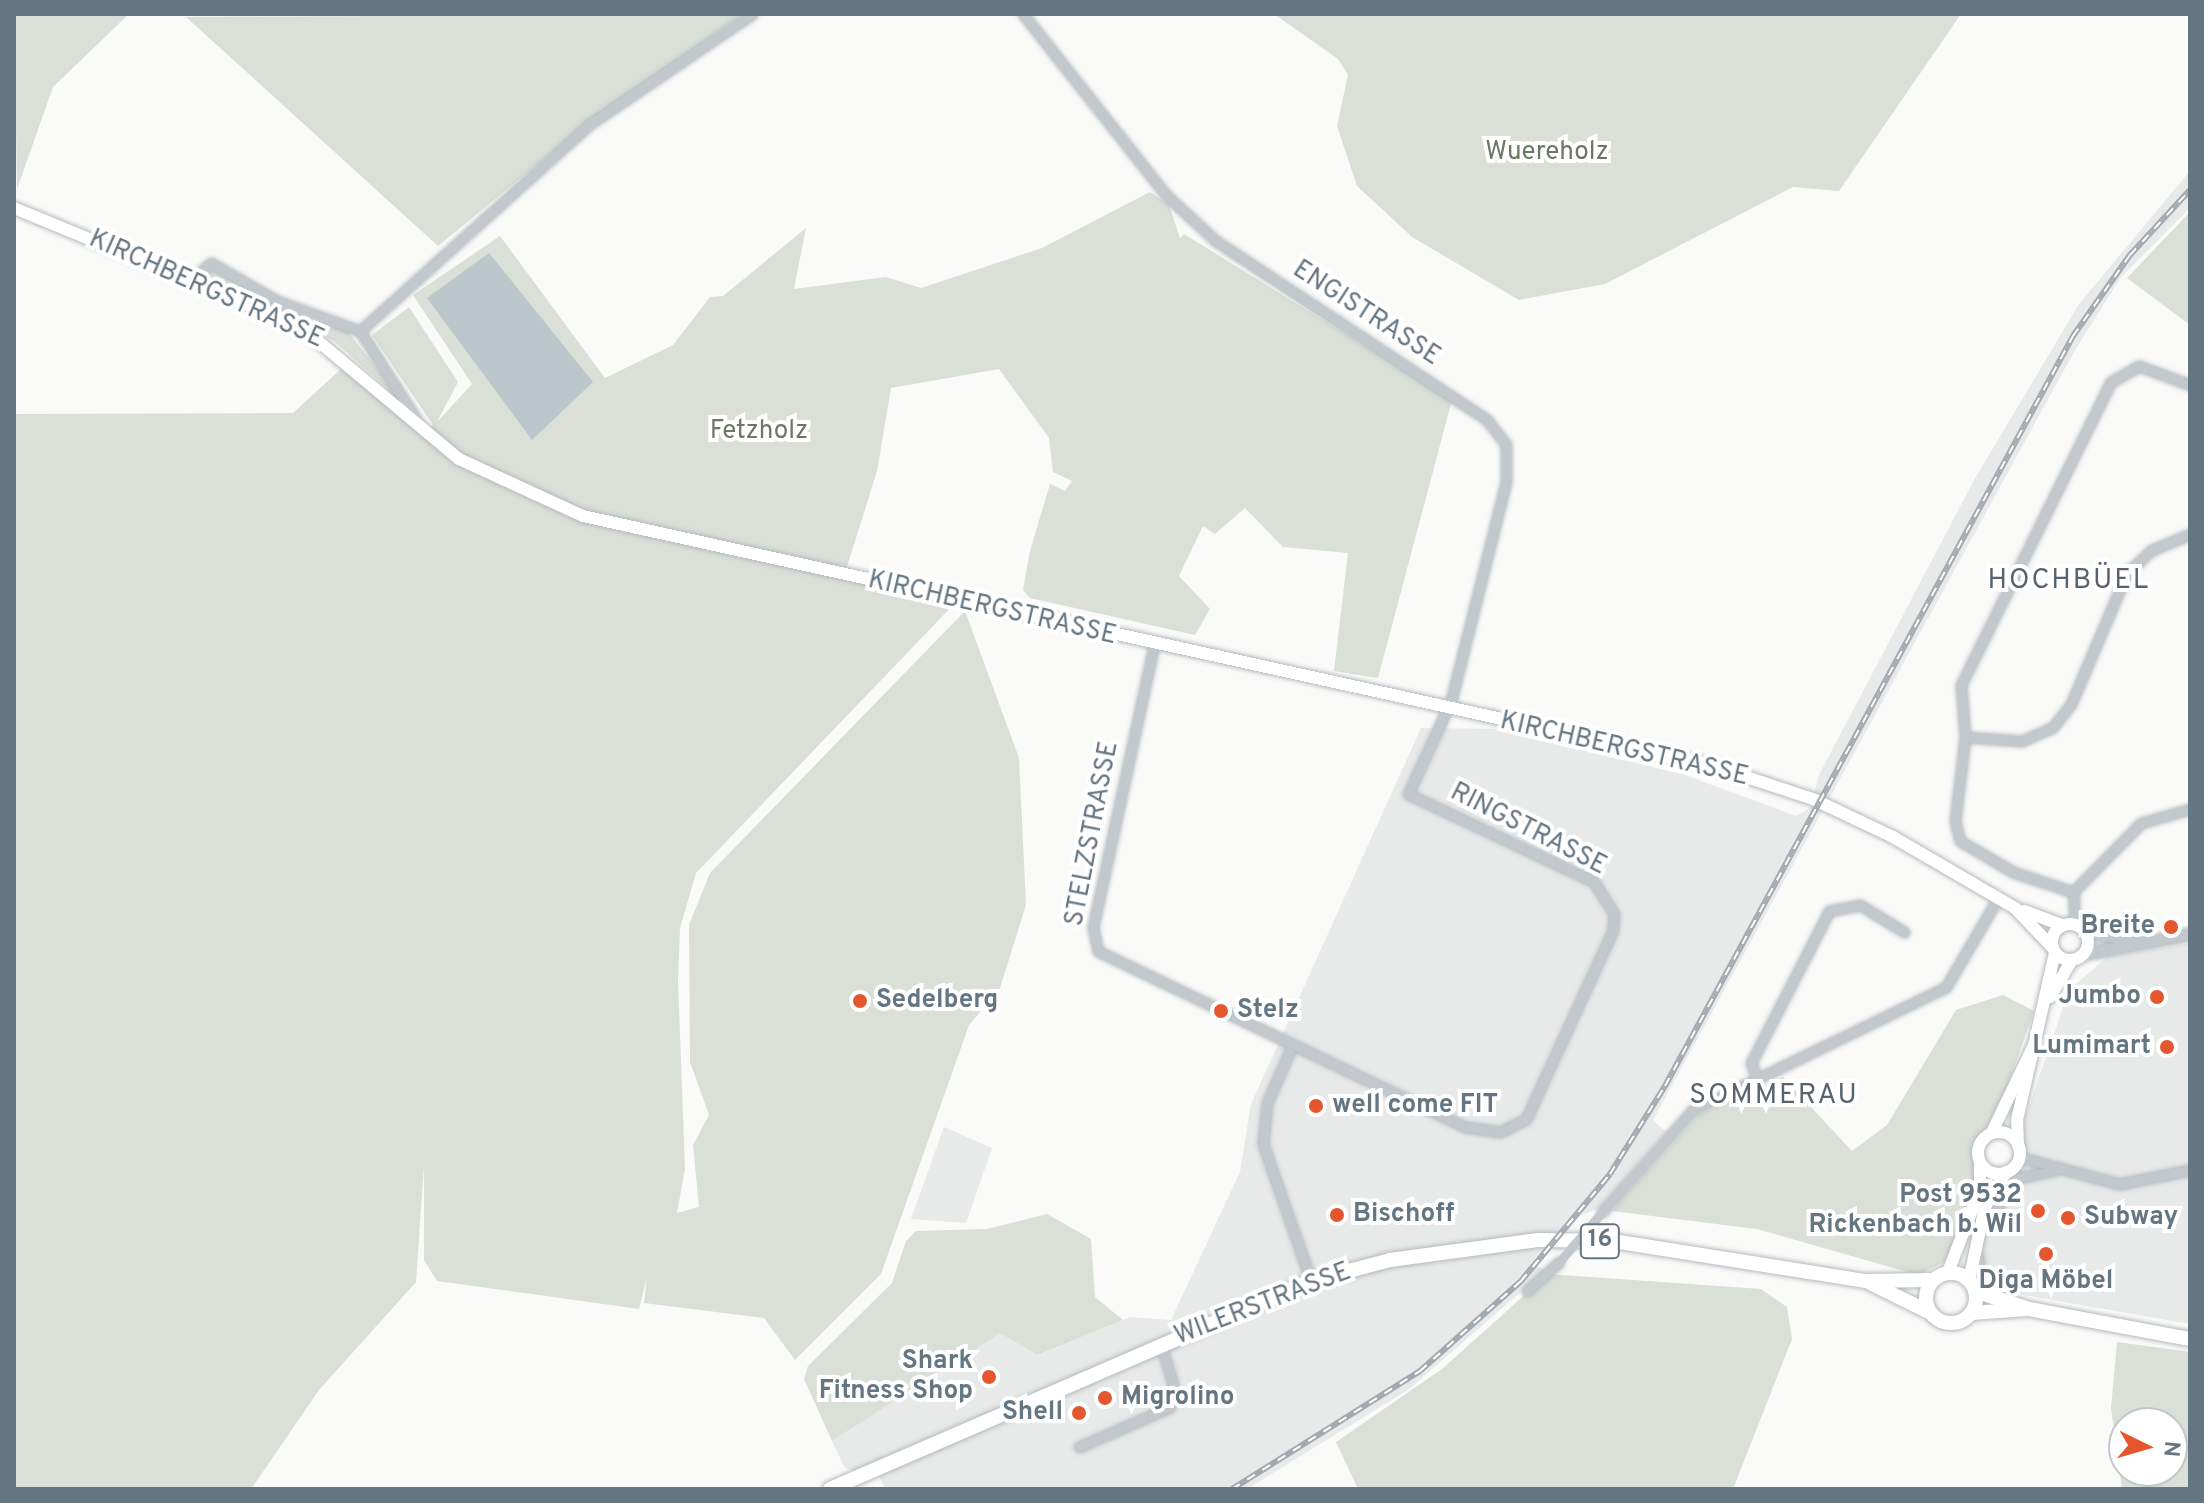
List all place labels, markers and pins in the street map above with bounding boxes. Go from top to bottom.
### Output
place label: Breite [2081,911,2155,943]
marker: Breite [2162,918,2180,936]
place label: Jumbo [2058,981,2141,1013]
place label: Sedelberg [876,985,998,1017]
marker: Jumbo [2148,988,2166,1006]
marker: Sedelberg [851,992,869,1010]
place label: Stelz [1237,995,1299,1027]
marker: Stelz [1212,1002,1230,1020]
place label: Lumimart [2032,1031,2151,1063]
marker: Lumimart [2158,1038,2176,1056]
place label: well come FIT [1332,1090,1498,1122]
marker: well come FIT [1307,1097,1325,1115]
place label: Post 9532 Rickenbach b. Wil [1808,1180,2022,1242]
place label: Bischoff [1353,1199,1454,1231]
marker: Post 9532 Rickenbach b. Wil [2029,1202,2047,1220]
place label: Subway [2084,1202,2178,1234]
marker: Bischoff [1328,1206,1346,1224]
marker: Subway [2059,1209,2077,1227]
marker: Diga Möbel [2037,1245,2055,1263]
place label: Diga Möbel [1979,1266,2113,1298]
place label: Shark Fitness Shop [819,1346,973,1408]
marker: Shark Fitness Shop [980,1368,998,1386]
place label: Migrolino [1121,1382,1235,1414]
marker: Migrolino [1096,1389,1114,1407]
place label: Shell [1002,1397,1063,1429]
marker: Shell [1070,1404,1088,1422]

